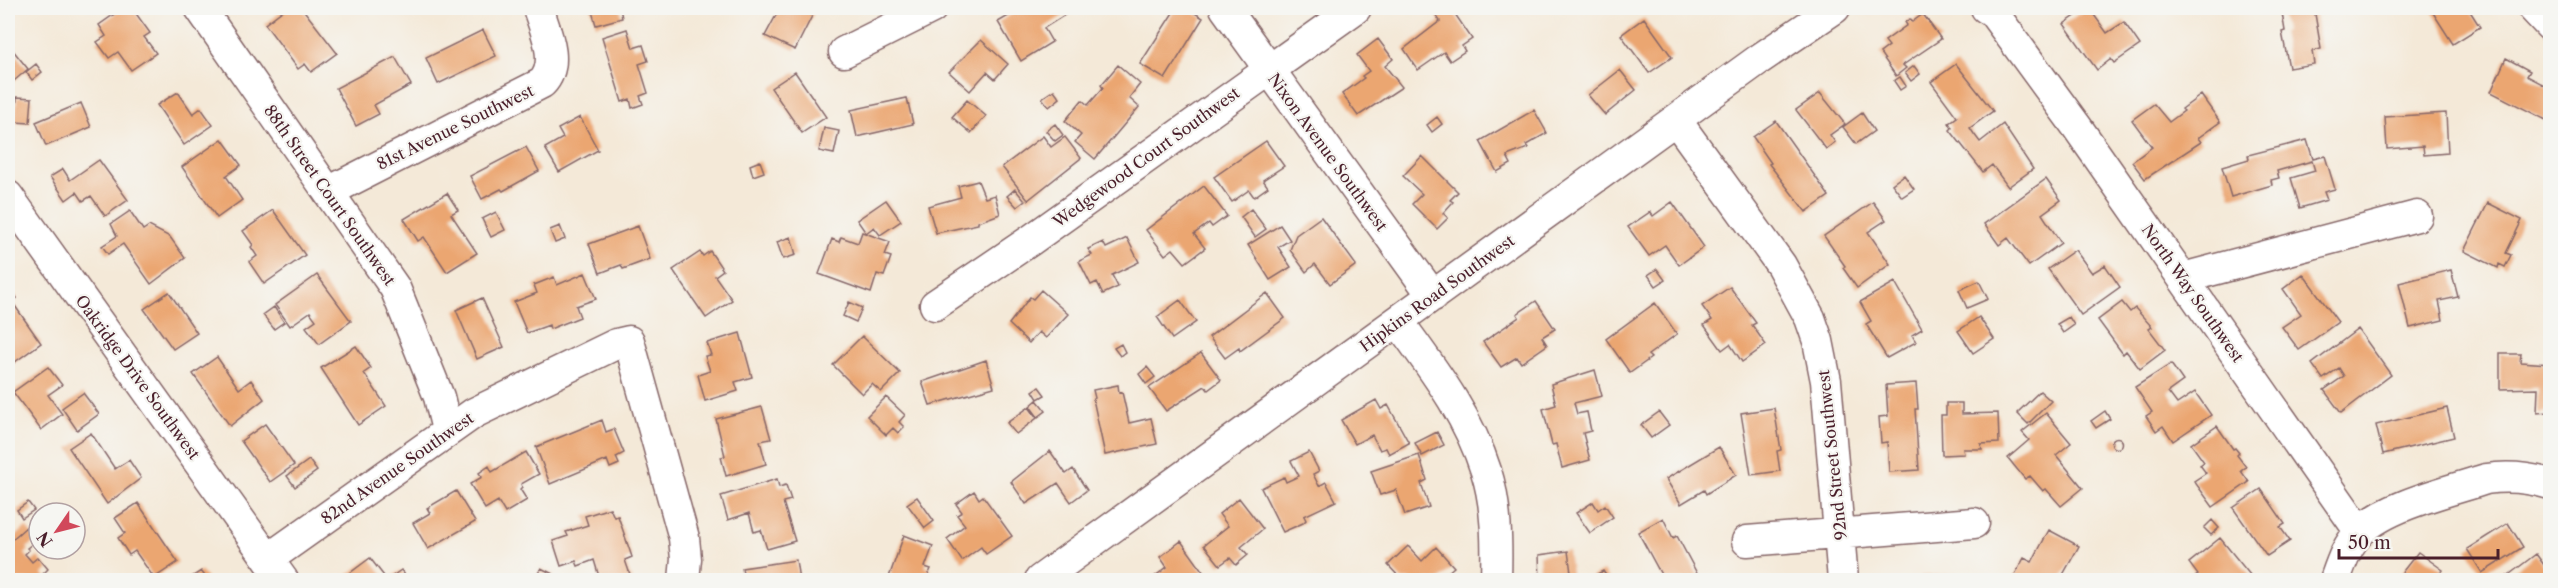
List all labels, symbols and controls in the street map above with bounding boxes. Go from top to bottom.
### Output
street label: Nixon Avenue Southwest [1264,69,1392,235]
street label: 81st Avenue Southwest [373,80,537,174]
street label: Wedgewood Court Southwest [1048,82,1244,232]
street label: 88th Street Court Southwest [260,101,400,289]
street label: North Way Southwest [2138,220,2249,366]
street label: Hipkins Road Southwest [1356,230,1519,356]
street label: Oakridge Drive Southwest [72,291,205,463]
street label: 92nd Street Southwest [1813,369,1851,541]
street label: 82nd Avenue Southwest [317,407,478,528]
north arrow [27,501,87,561]
scale bar [2339,522,2498,560]
text: N [32,528,57,551]
text: 50 m [2348,532,2391,554]

